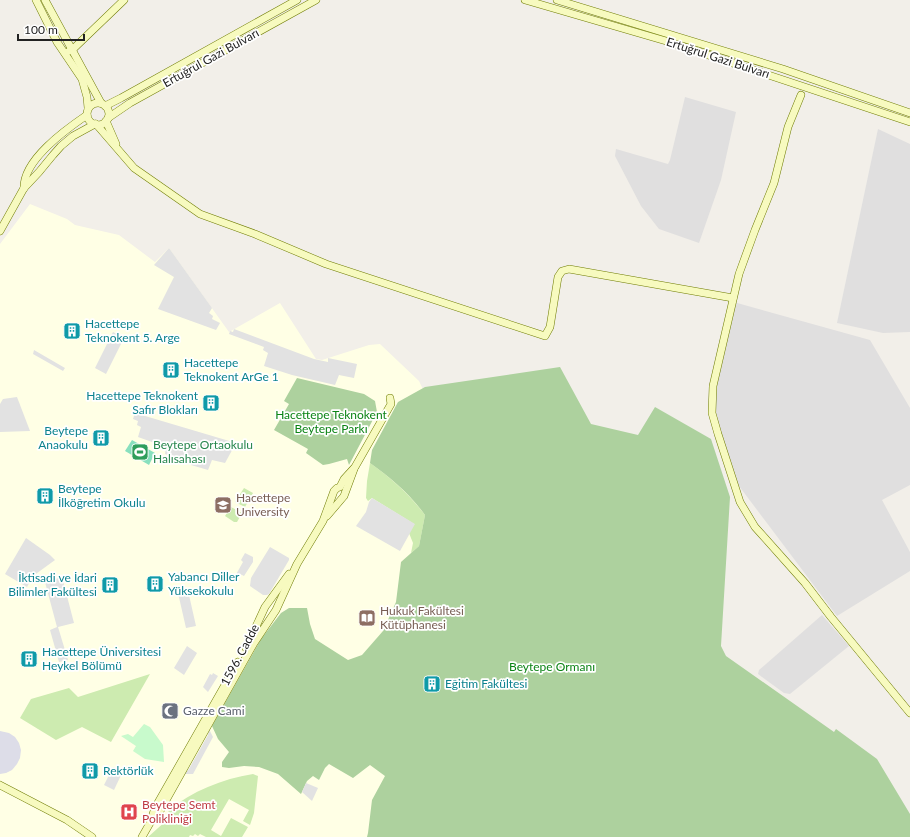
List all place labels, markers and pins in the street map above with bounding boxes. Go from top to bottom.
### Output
place label: Hacettepe Teknokent 5. Arge [85,316,180,345]
building icon: Hacettepe Teknokent 5. Arge [62,321,82,341]
place label: Hacettepe Teknokent ArGe 1 [184,355,279,384]
building icon: Hacettepe Teknokent ArGe 1 [161,360,181,380]
place label: Hacettepe Teknokent Safir Blokları [86,388,199,417]
building icon: Hacettepe Teknokent Safir Blokları [201,393,221,413]
place label: Beytepe Anaokulu [38,423,88,452]
building icon: Beytepe Anaokulu [91,428,111,448]
place label: Beytepe Ortaokulu Halısahası [153,437,253,466]
sports icon: Beytepe Ortaokulu Halısahası [130,442,150,462]
place label: Beytepe İlköğretim Okulu [58,481,145,510]
building icon: Beytepe İlköğretim Okulu [35,486,55,506]
place label: Hacettepe University [236,490,290,519]
school or university icon: Hacettepe University [213,495,233,515]
place label: Yabancı Diller Yüksekokulu [168,569,240,598]
place label: İktisadi ve İdari Bilimler Fakültesi [8,570,97,599]
building icon: Yabancı Diller Yüksekokulu [145,574,165,594]
building icon: İktisadi ve İdari Bilimler Fakültesi [100,575,120,595]
place label: Hukuk Fakültesi Kütüphanesi [380,603,464,632]
library icon: Hukuk Fakültesi Kütüphanesi [357,608,377,628]
place label: Hacettepe Üniversitesi Heykel Bölümü [42,644,161,673]
building icon: Hacettepe Üniversitesi Heykel Bölümü [19,649,39,669]
building icon: Eğitim Fakültesi [422,674,442,694]
place label: Eğitim Fakültesi [445,676,528,691]
mosque icon: Gazze Cami [160,701,180,721]
place label: Gazze Cami [183,703,245,718]
building icon: Rektörlük [80,761,100,781]
place label: Rektörlük [103,763,155,778]
place label: Beytepe Semt Polikliniği [142,797,216,826]
hospital icon: Beytepe Semt Polikliniği [119,802,139,822]

